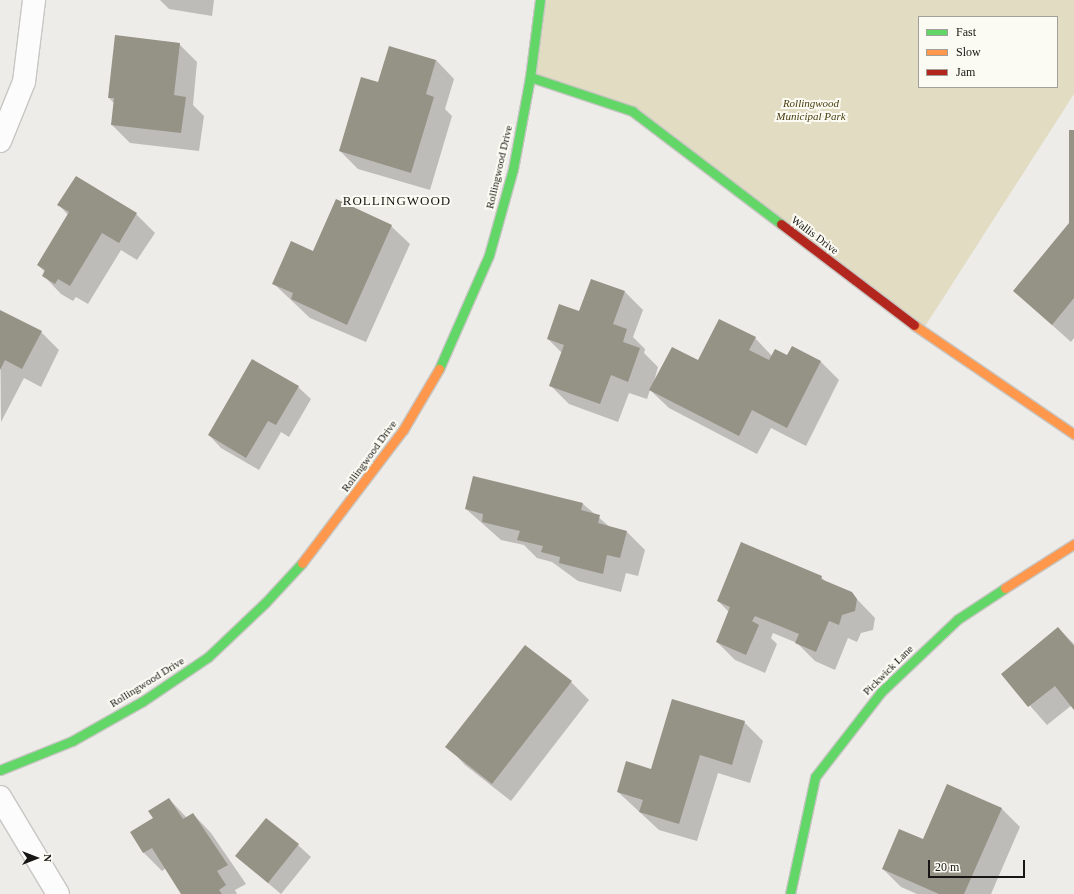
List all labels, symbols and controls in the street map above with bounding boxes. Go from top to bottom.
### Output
legend [918,16,1058,88]
text: Fast [956,25,976,39]
text: Slow [956,45,981,59]
text: Jam [956,65,975,79]
park label: Rollingwood Municipal Park [776,97,846,123]
street label: Rollingwood Drive [483,124,515,210]
district label: ROLLINGWOOD [343,193,451,209]
street label: Wallis Drive [789,213,841,257]
street label: Rollingwood Drive [339,418,399,494]
street label: Pickwick Lane [860,642,916,698]
street label: Rollingwood Drive [107,654,187,710]
north arrow [16,838,56,878]
scale bar [930,852,1027,878]
text: N [42,854,54,862]
text: 20 m [935,860,959,874]

